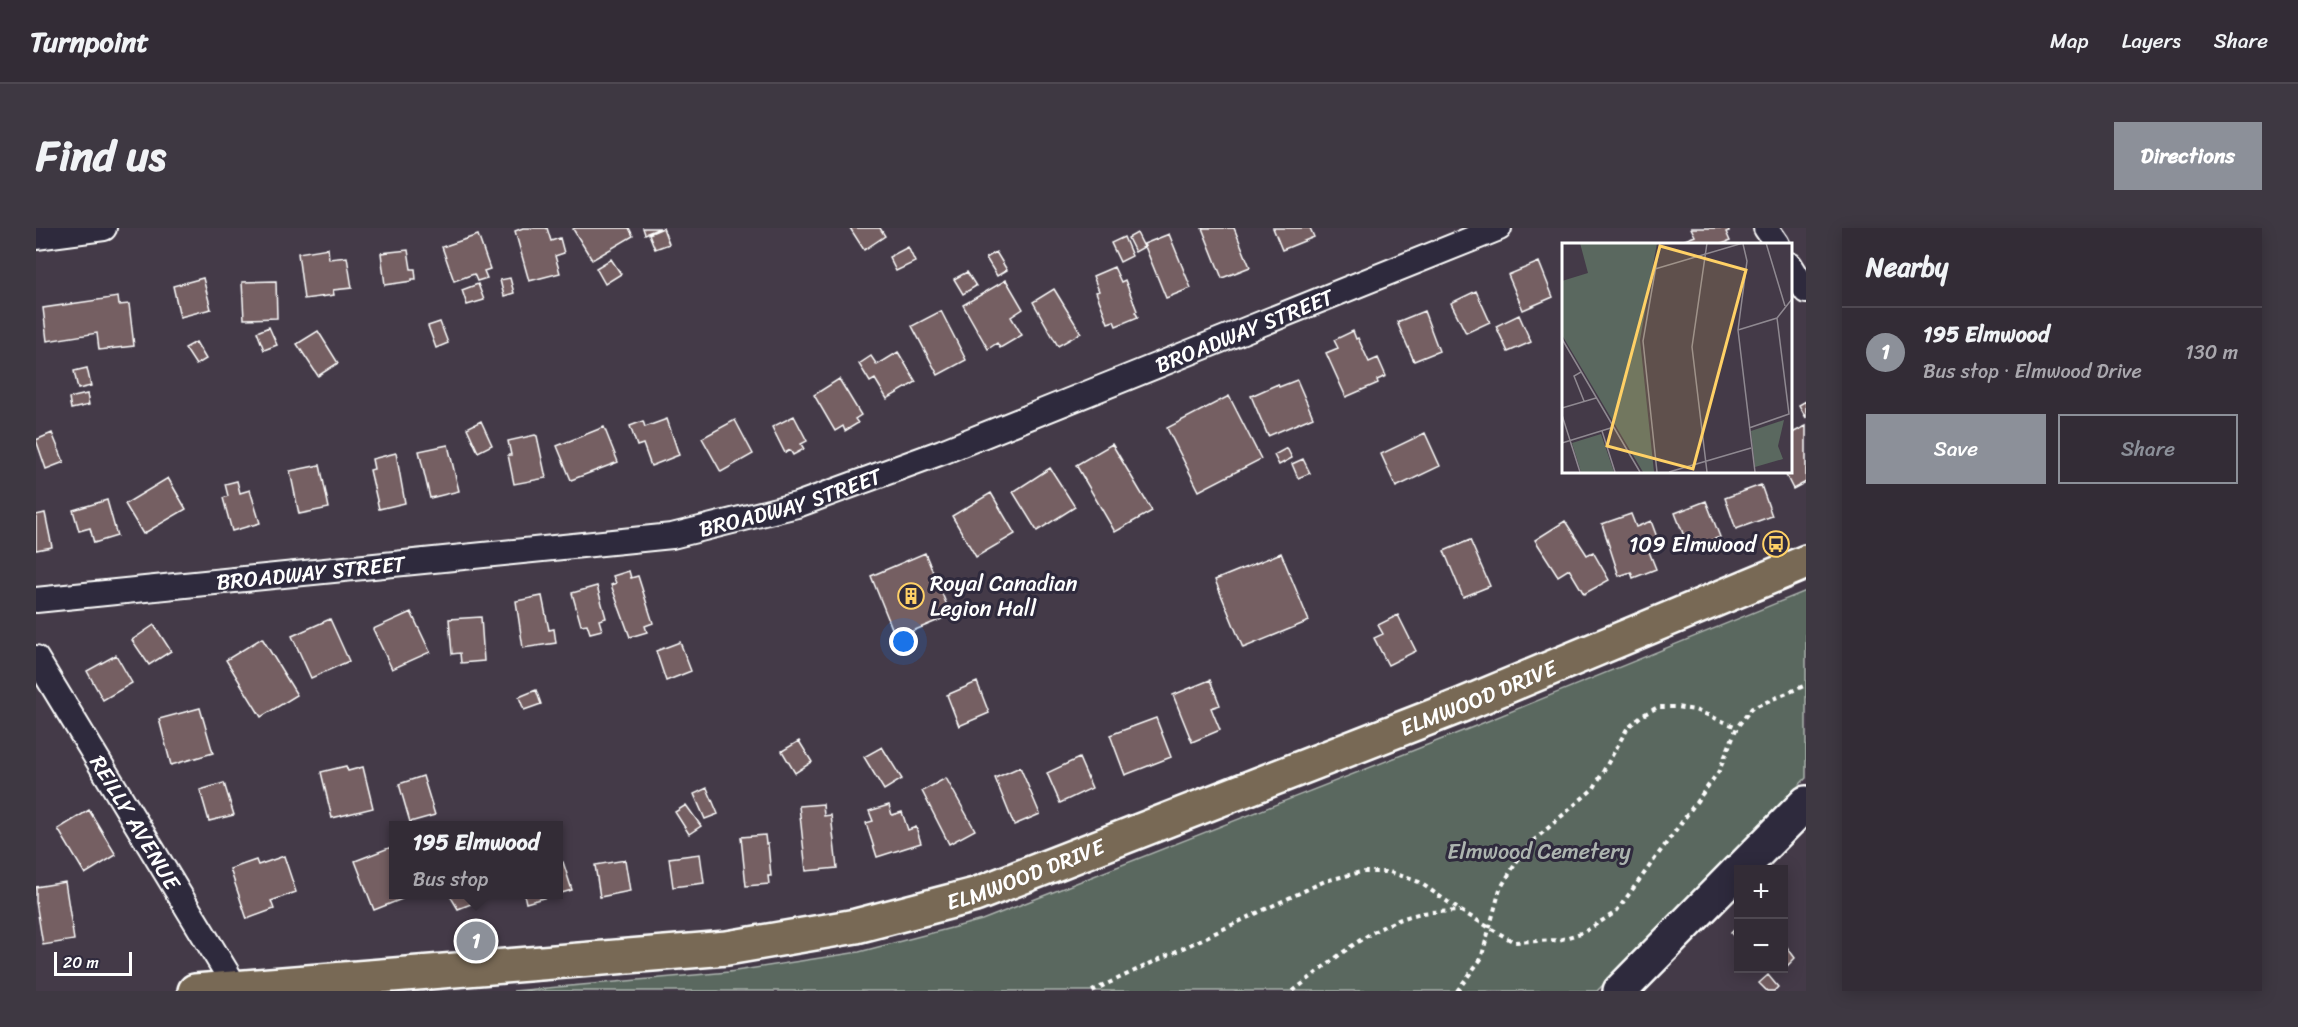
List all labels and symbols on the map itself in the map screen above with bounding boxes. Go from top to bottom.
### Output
inset map [1562,243,1791,472]
street label: BROADWAY STREET [1149,277,1340,384]
street label: BROADWAY STREET [695,456,888,549]
place label: 109 Elmwood [1629,525,1757,564]
bus stop icon: 109 Elmwood [1761,529,1791,559]
street label: BROADWAY STREET [215,544,408,602]
place label: Royal Canadian Legion Hall [930,564,1077,628]
building icon: Royal Canadian Legion Hall [896,581,926,611]
your location [889,627,918,656]
street label: ELMWOOD DRIVE [1394,648,1565,747]
street label: REILLY AVENUE [79,747,192,899]
street label: ELMWOOD DRIVE [942,827,1112,922]
park label: Elmwood Cemetery [1447,832,1631,871]
pin: 1 [456,918,496,964]
scale bar [54,949,132,976]

